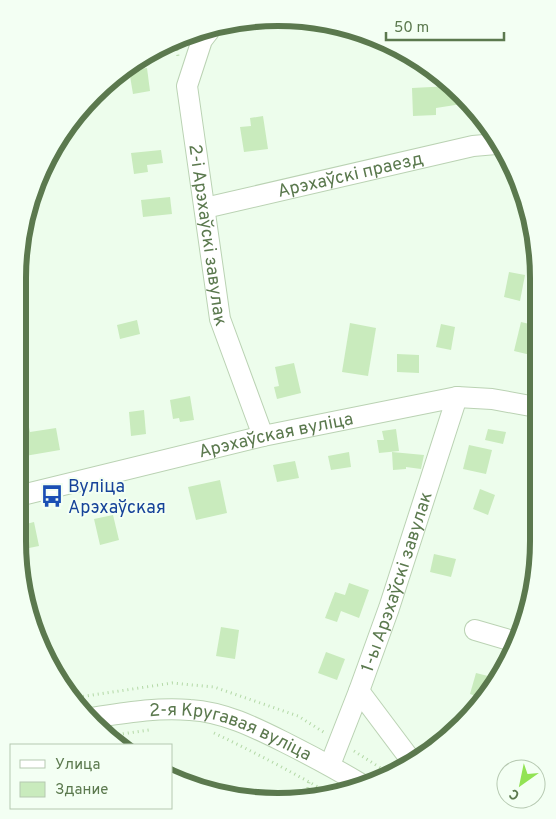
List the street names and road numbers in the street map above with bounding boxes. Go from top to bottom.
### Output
street label: 2-і Арэхаўскі завулак [182,143,232,329]
street label: Арэхаўскі праезд [275,148,426,204]
street label: Арэхаўская вуліца [196,408,355,464]
street label: 1-ы Арэхаўскі завулак [357,489,439,676]
street label: 2-я Кругавая вуліца [148,699,315,767]

